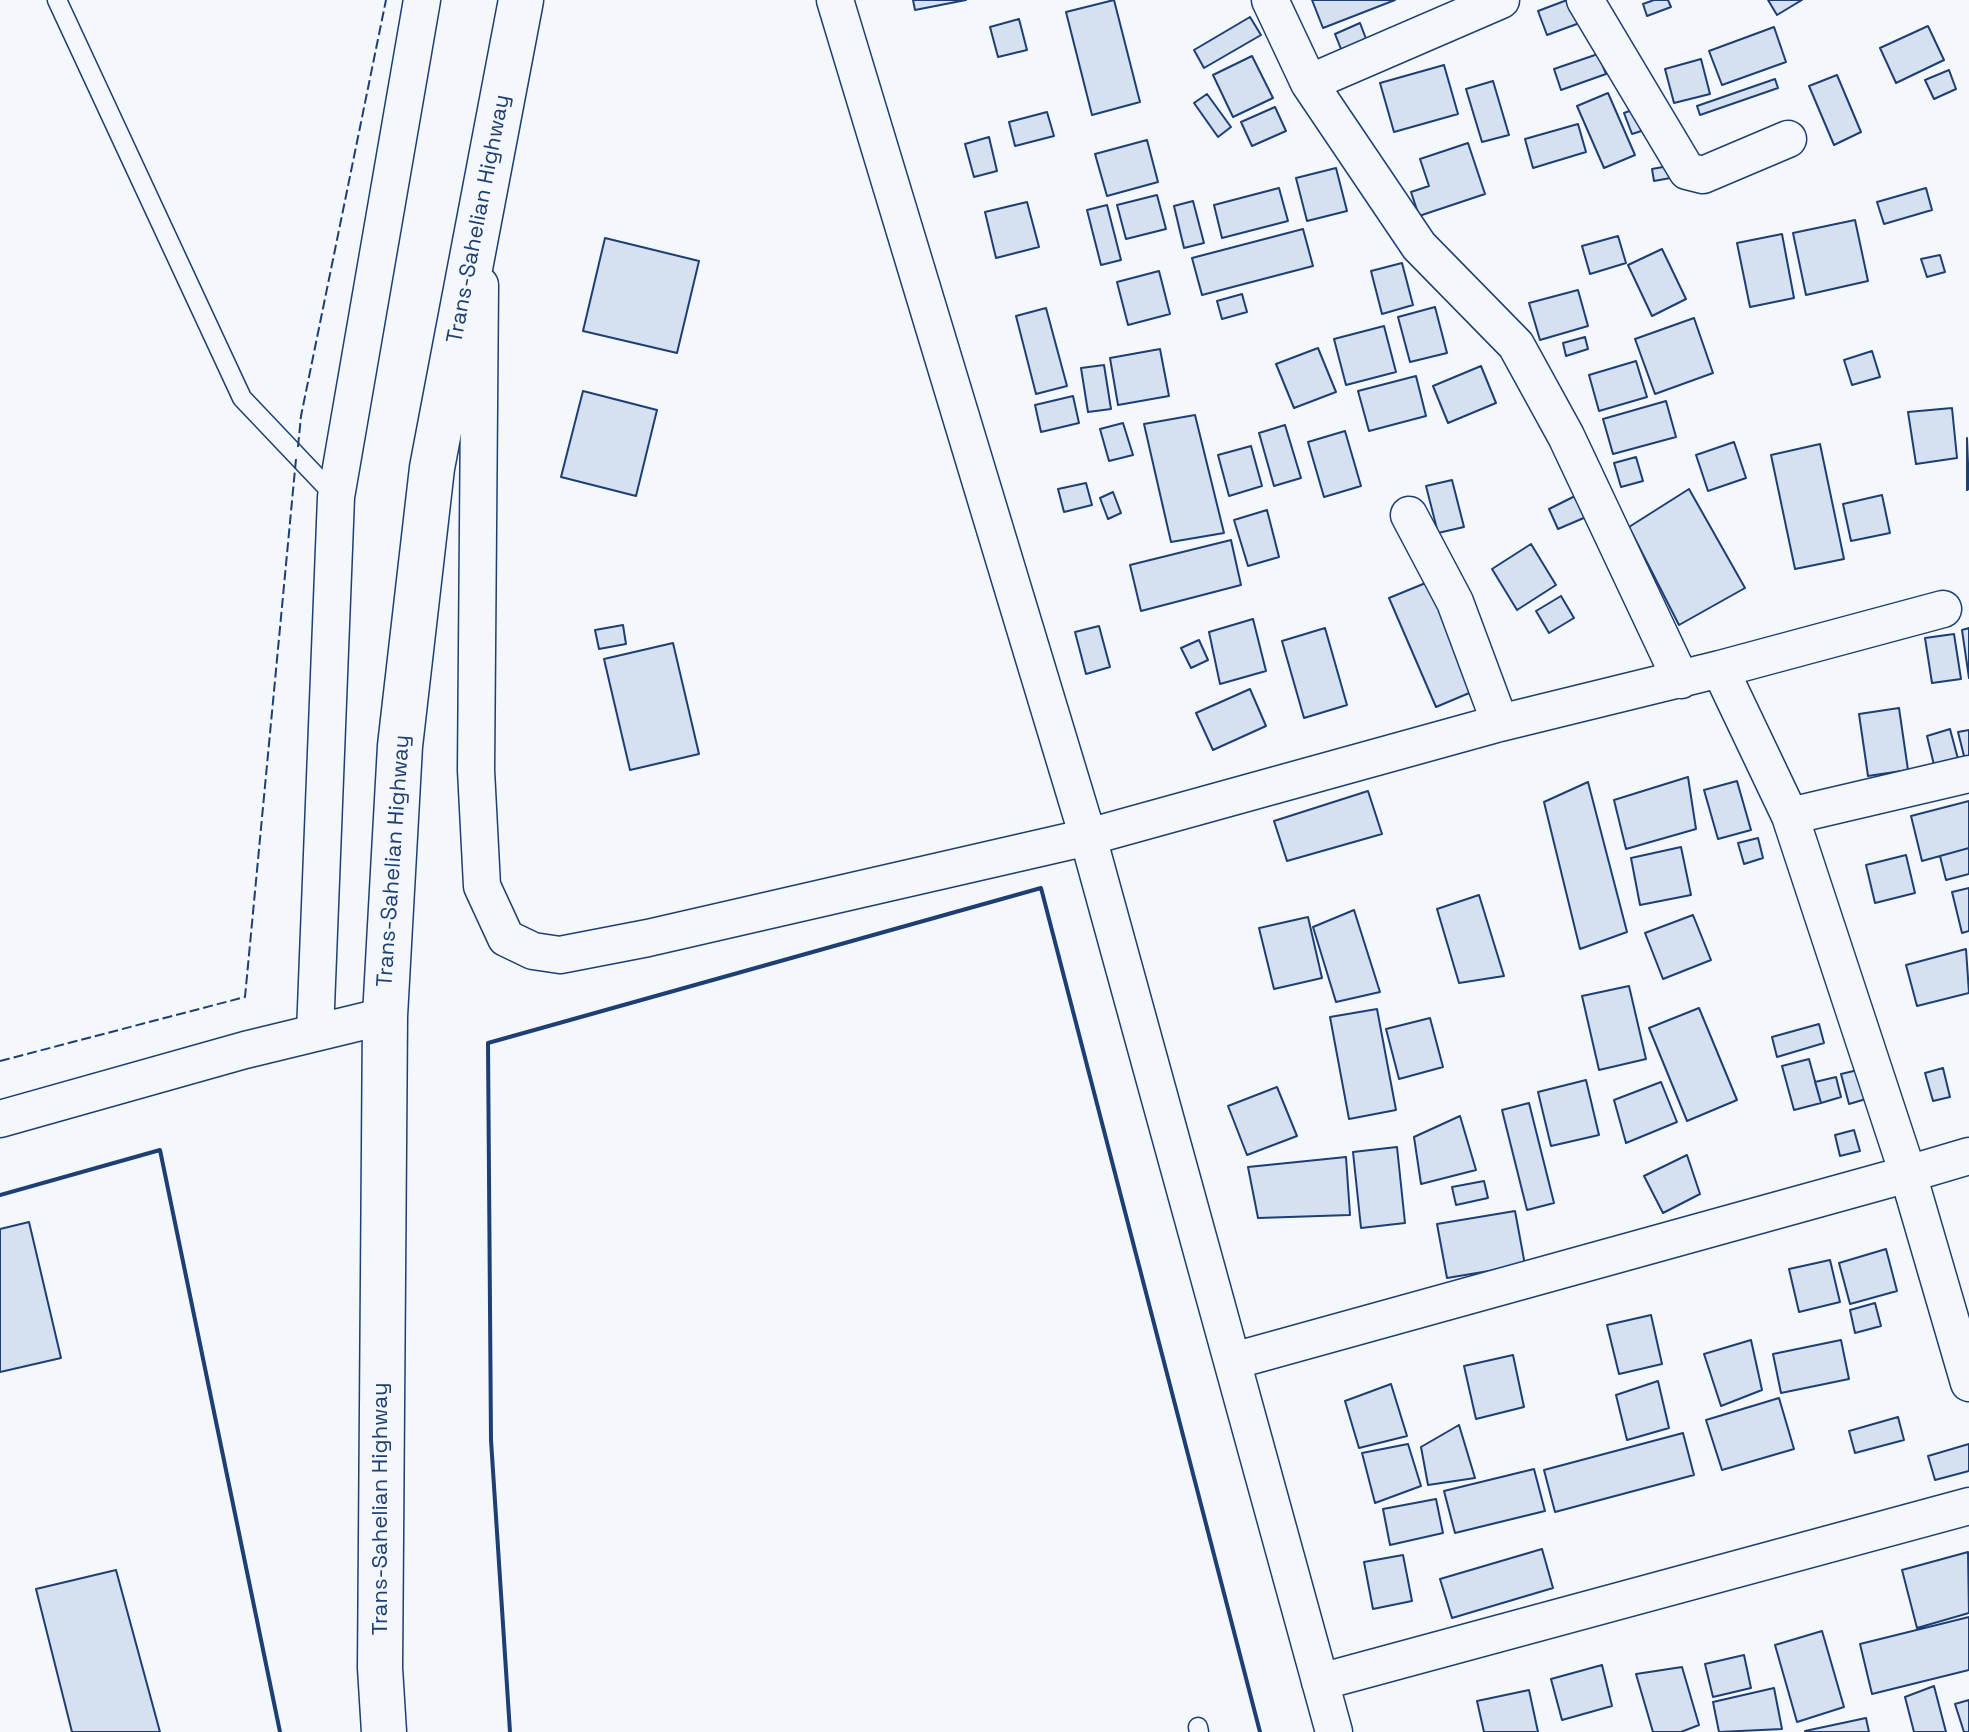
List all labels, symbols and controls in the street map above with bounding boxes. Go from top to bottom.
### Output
street label: Trans-Sahelian Highway [442,92,516,346]
street label: Trans-Sahelian Highway [372,734,416,988]
street label: Trans-Sahelian Highway [368,1383,394,1635]

